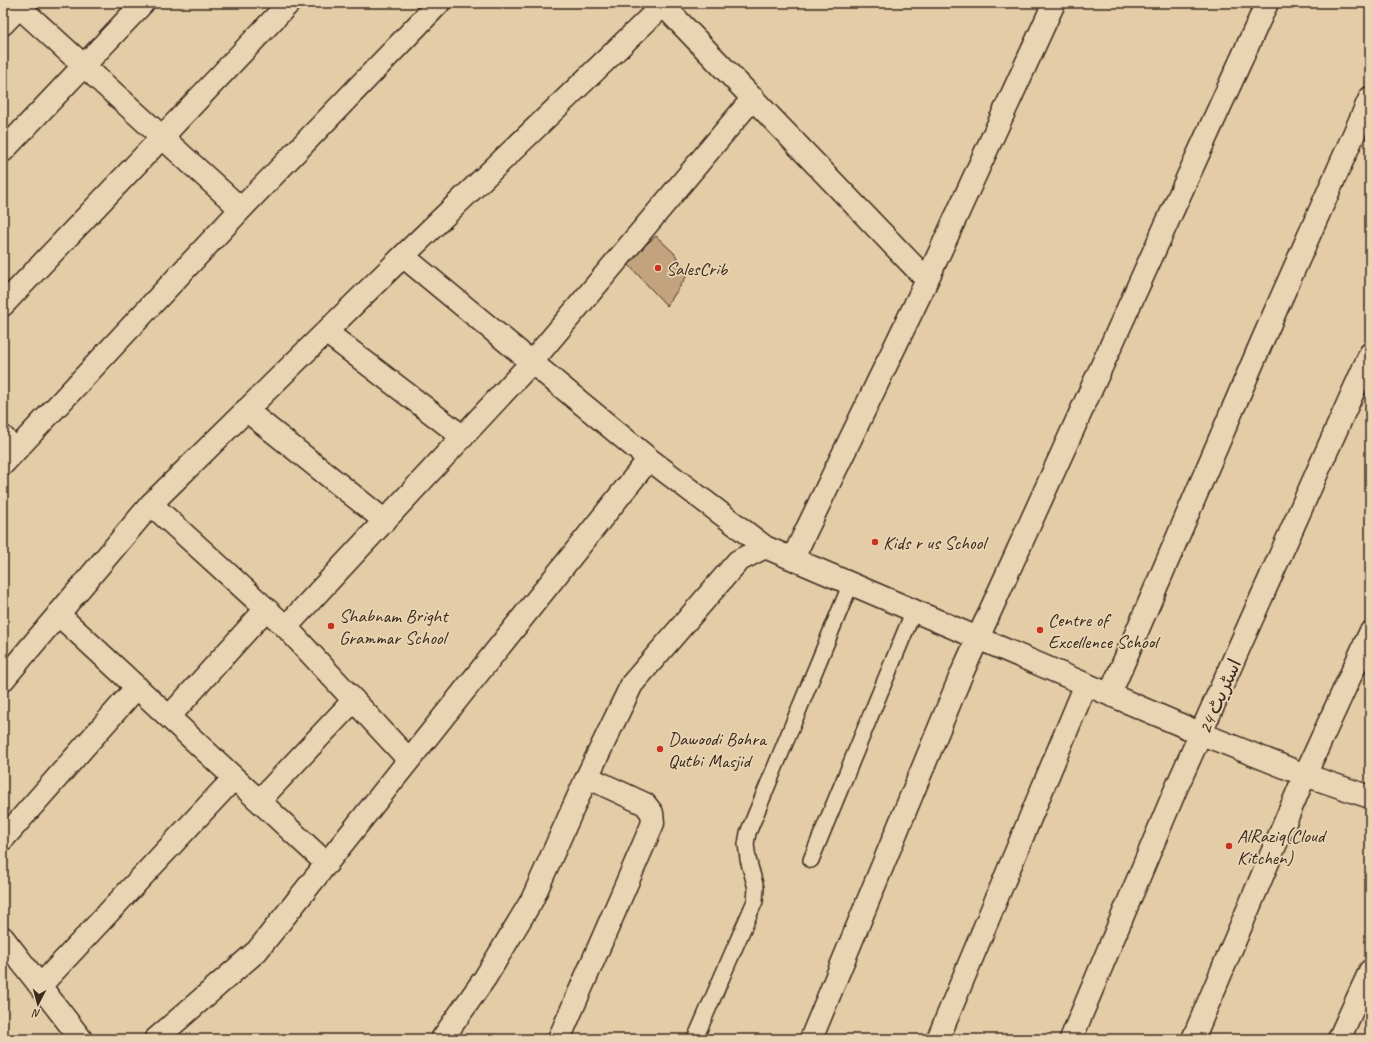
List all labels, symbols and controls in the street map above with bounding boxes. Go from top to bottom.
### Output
place label: SalesCrib [666,257,729,281]
marker: SalesCrib [653,263,663,273]
place label: Kids r us School [883,531,989,555]
marker: Kids r us School [870,537,880,547]
place label: Shabnam Bright Grammar School [339,604,450,650]
place label: Centre of Excellence School [1048,608,1161,654]
marker: Shabnam Bright Grammar School [326,621,336,631]
marker: Centre of Excellence School [1035,625,1045,635]
street label: اسٹریٹ 24 [1193,655,1247,738]
place label: Dawoodi Bohra Qutbi Masjid [668,727,768,773]
marker: Dawoodi Bohra Qutbi Masjid [655,744,665,754]
place label: AlRaziq(Cloud Kitchen) [1237,824,1328,870]
marker: AlRaziq(Cloud Kitchen) [1224,841,1234,851]
north arrow [18,984,58,1024]
text: N [31,1006,41,1021]

